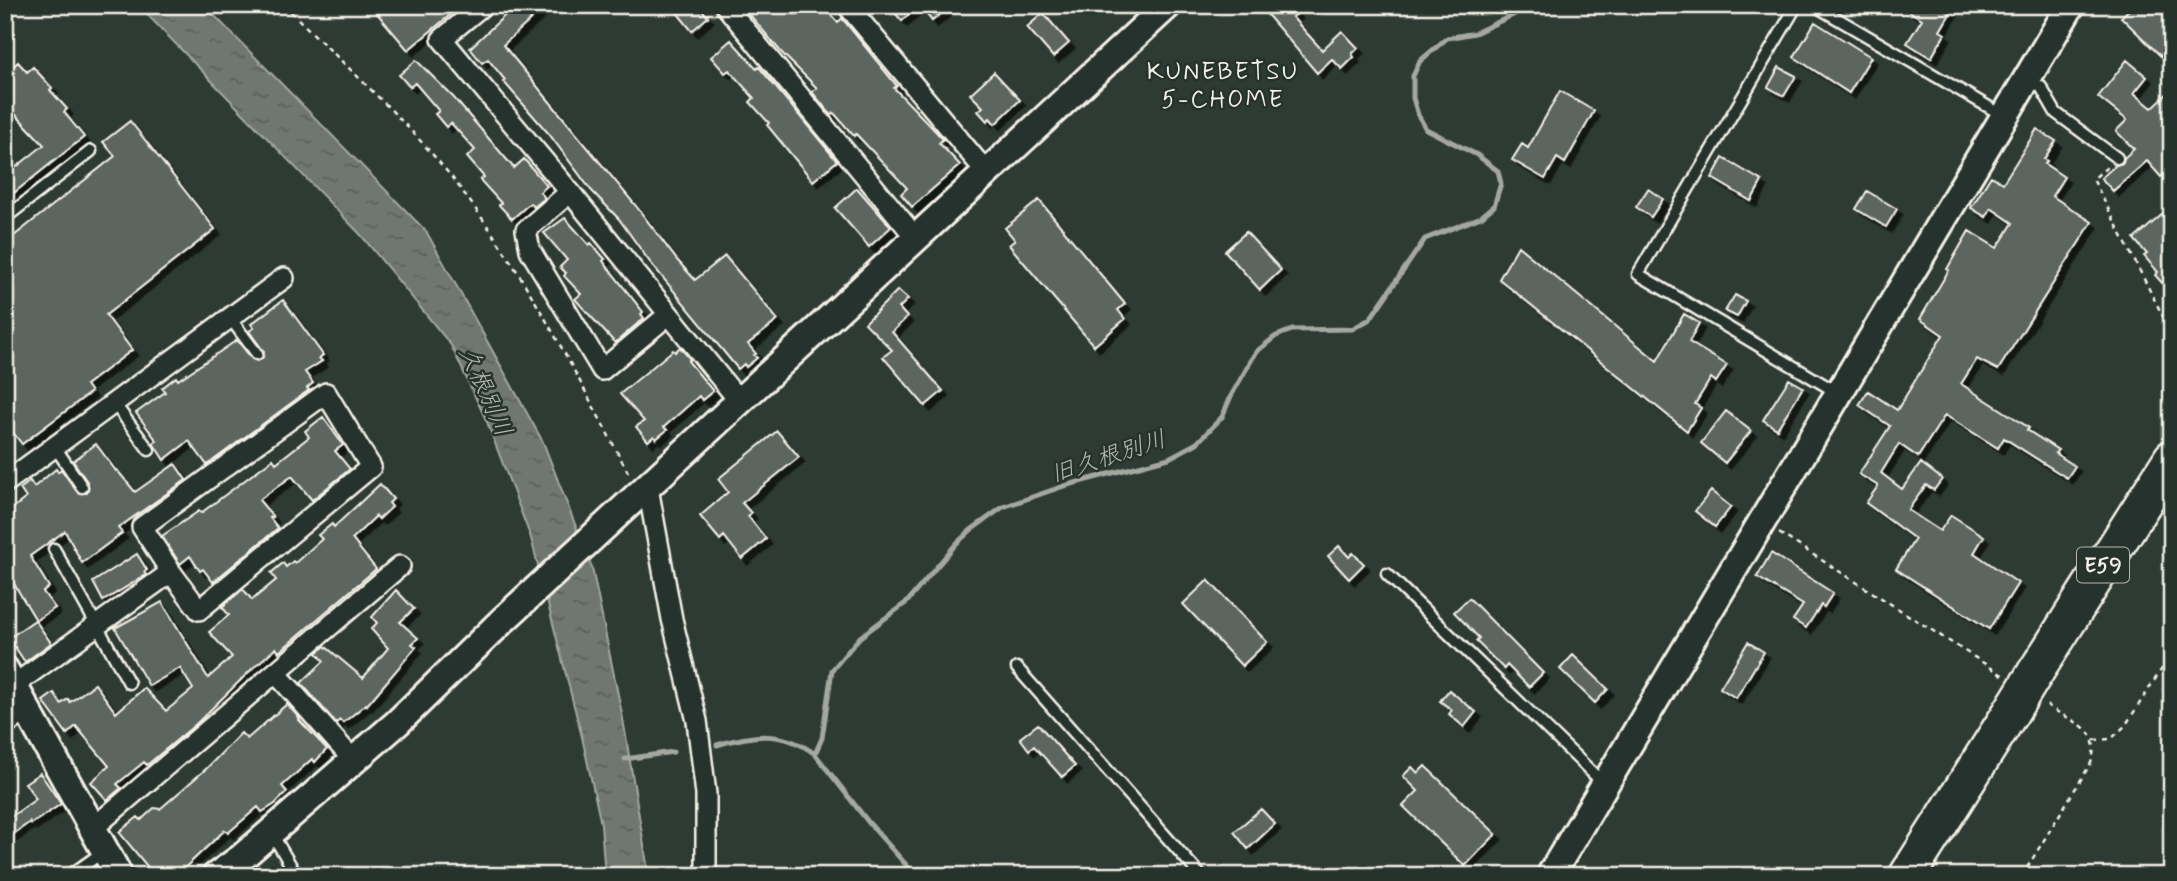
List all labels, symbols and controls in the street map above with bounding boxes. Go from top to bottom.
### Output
district label: KUNEBETSU 5-CHOME [1147,57,1299,116]
water label: 久根別川 [451,341,518,442]
water label: 旧久根別川 [1047,424,1170,491]
road number: E59 [2077,548,2129,582]

